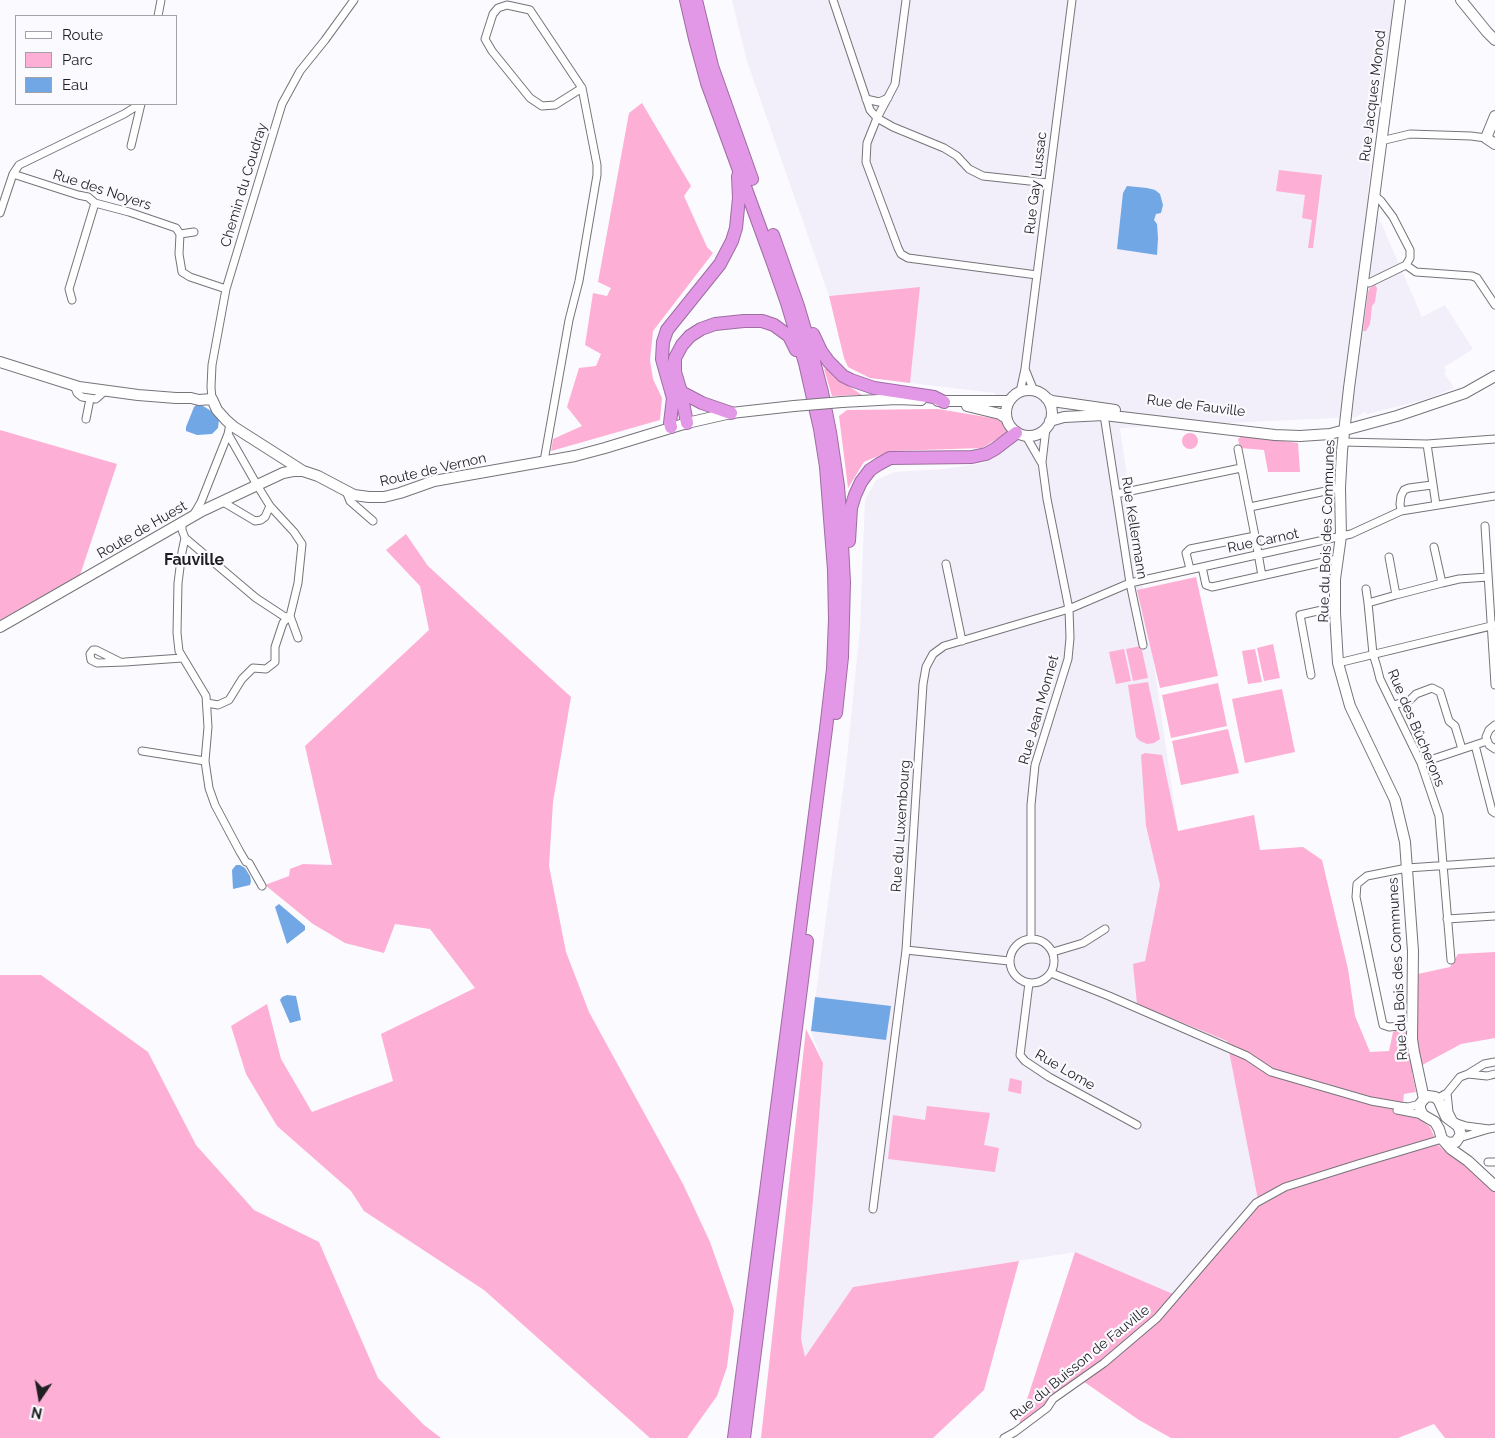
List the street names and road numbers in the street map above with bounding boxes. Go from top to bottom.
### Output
street label: Rue Jacques Monod [1357,29,1389,163]
street label: Chemin du Coudray [217,121,271,249]
street label: Rue Gay Lussac [1021,131,1051,235]
street label: Rue des Noyers [51,166,153,214]
street label: Rue de Fauville [1146,392,1246,420]
street label: Rue du Bois des Communes [1315,439,1339,623]
street label: Route de Vernon [378,450,488,490]
street label: Rue Kellermann [1118,476,1150,580]
street label: Route de Huest [94,498,190,562]
street label: Rue Carnot [1226,525,1300,557]
street label: Rue Jean Monnet [1015,653,1063,767]
street label: Rue des Bûcherons [1384,667,1448,789]
street label: Rue du Luxembourg [888,759,914,893]
street label: Rue du Bois des Communes [1385,877,1411,1061]
street label: Rue Lome [1032,1046,1098,1094]
street label: Rue du Buisson de Fauville [1007,1302,1153,1424]

